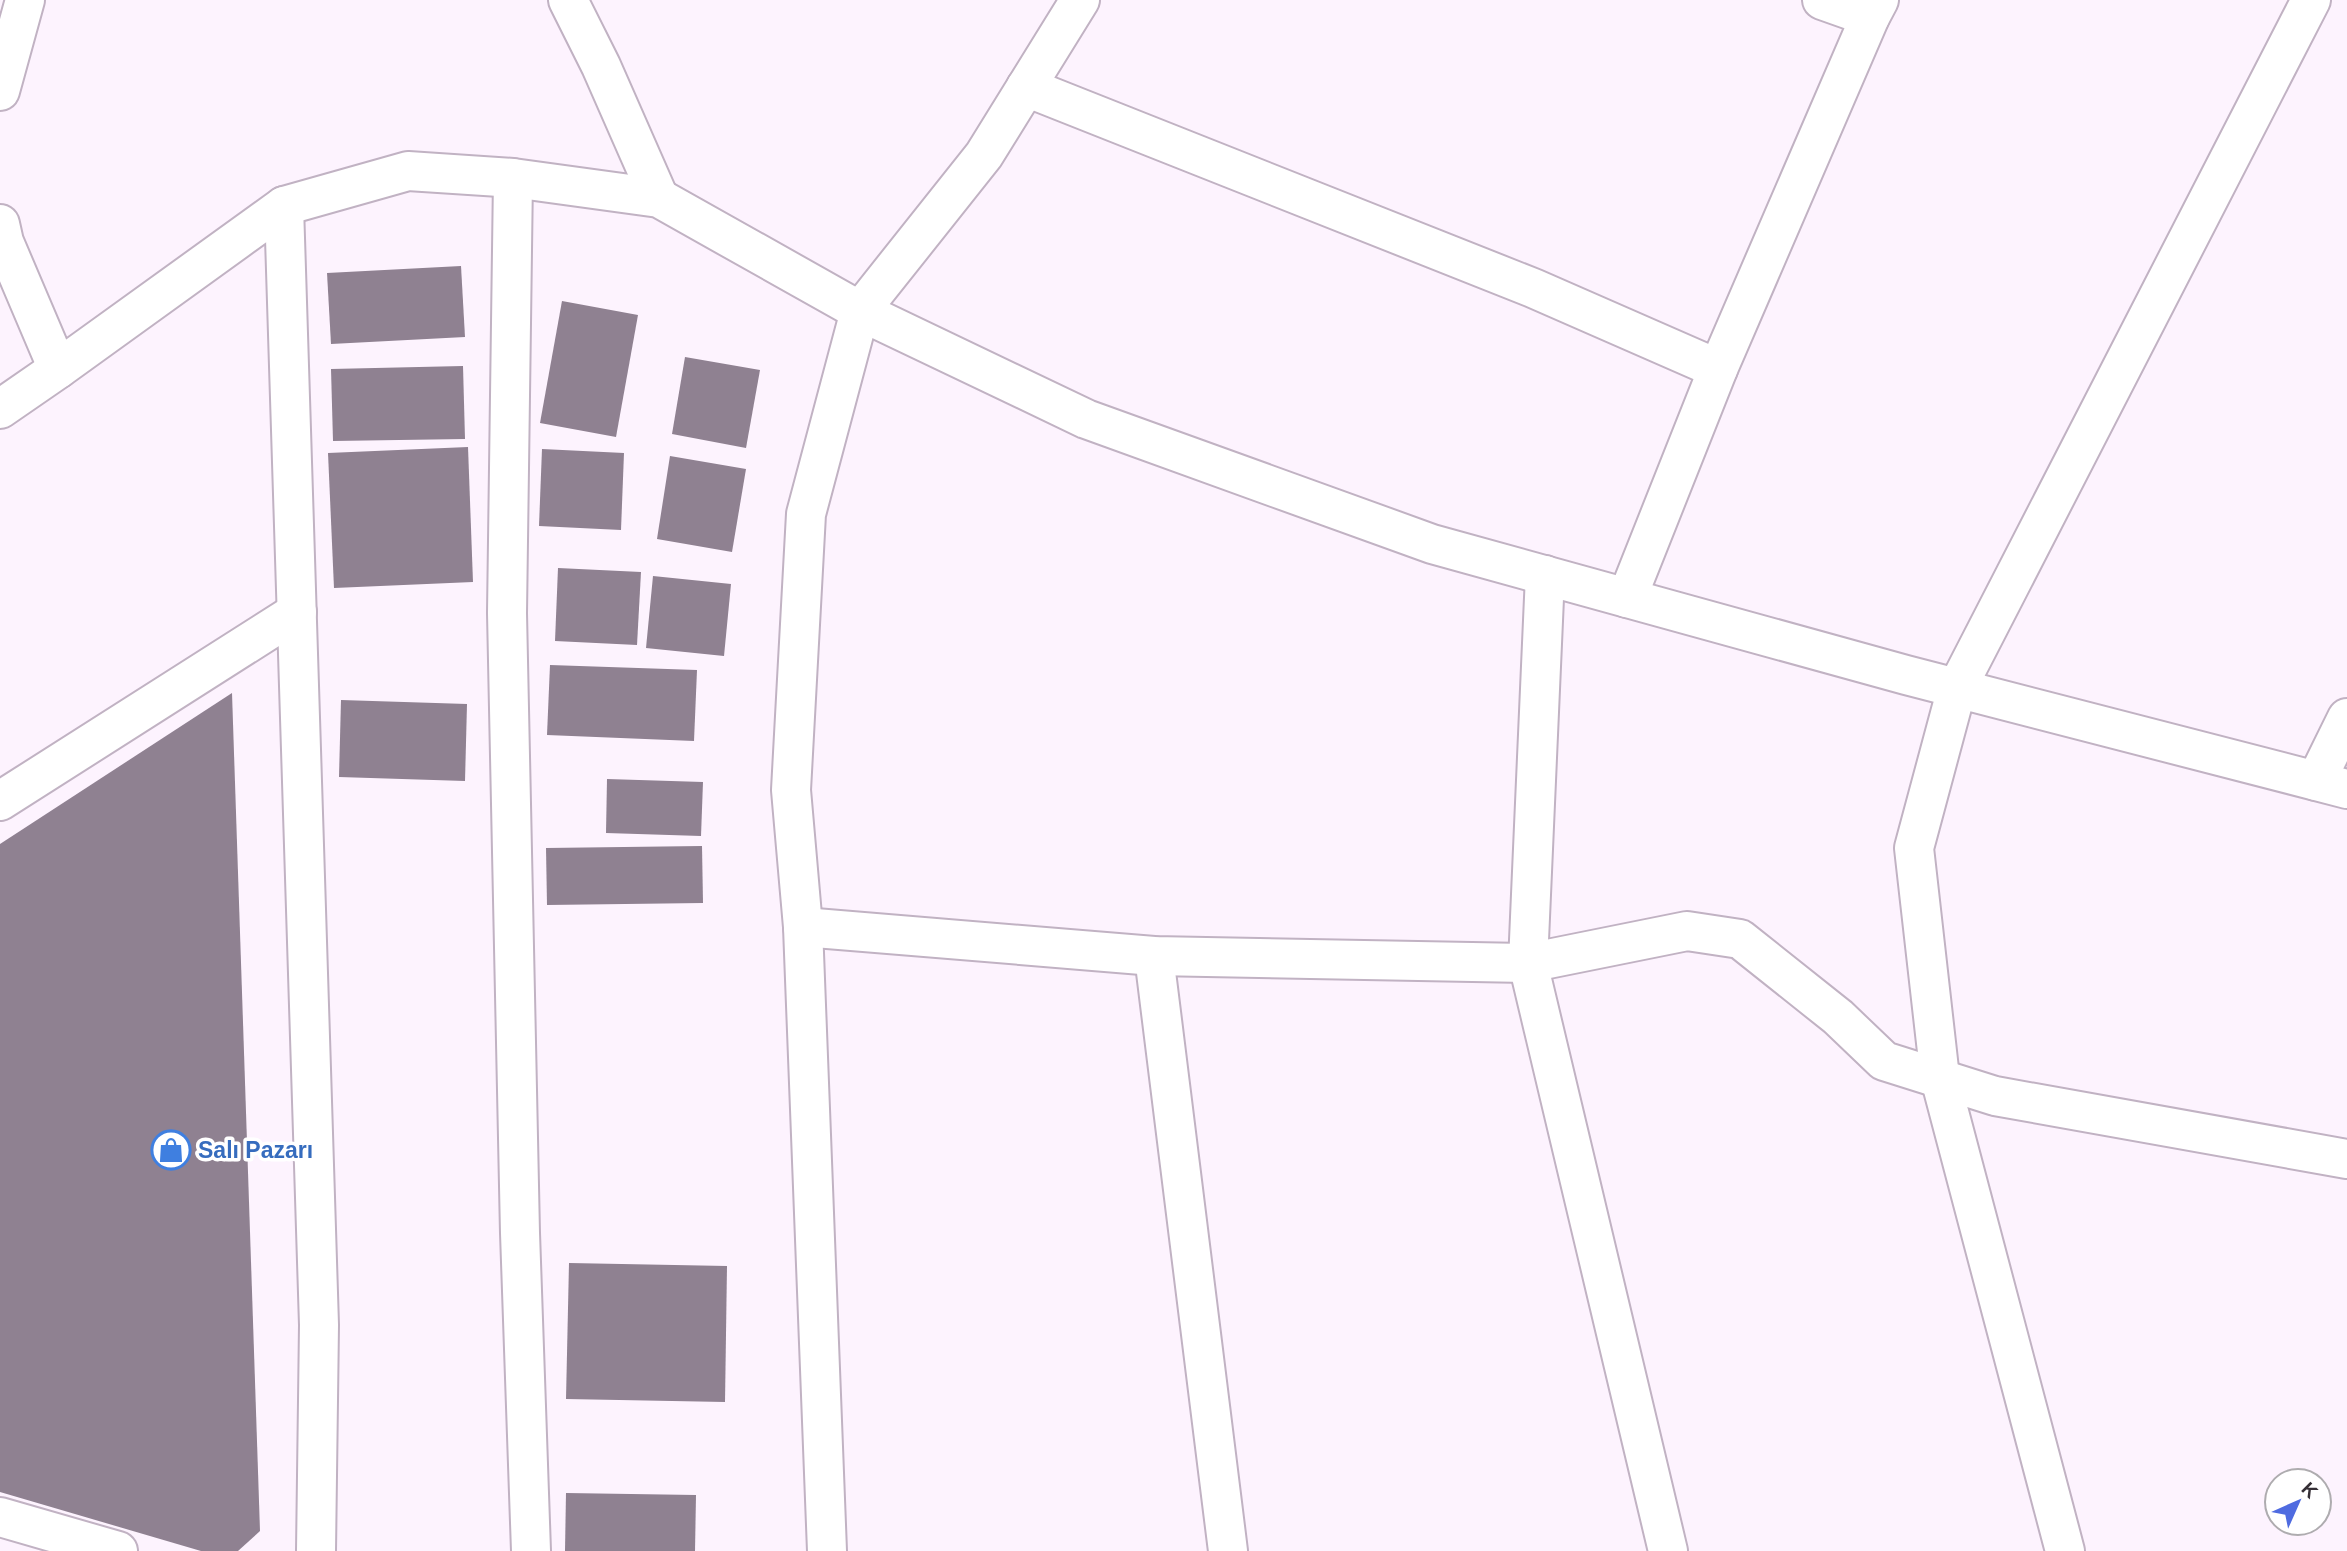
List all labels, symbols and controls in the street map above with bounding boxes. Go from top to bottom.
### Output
shop icon: Salı Pazarı [150,1129,192,1171]
place label: Salı Pazarı [198,1137,313,1163]
north arrow [2263,1467,2333,1537]
text: K [2297,1478,2322,1503]

